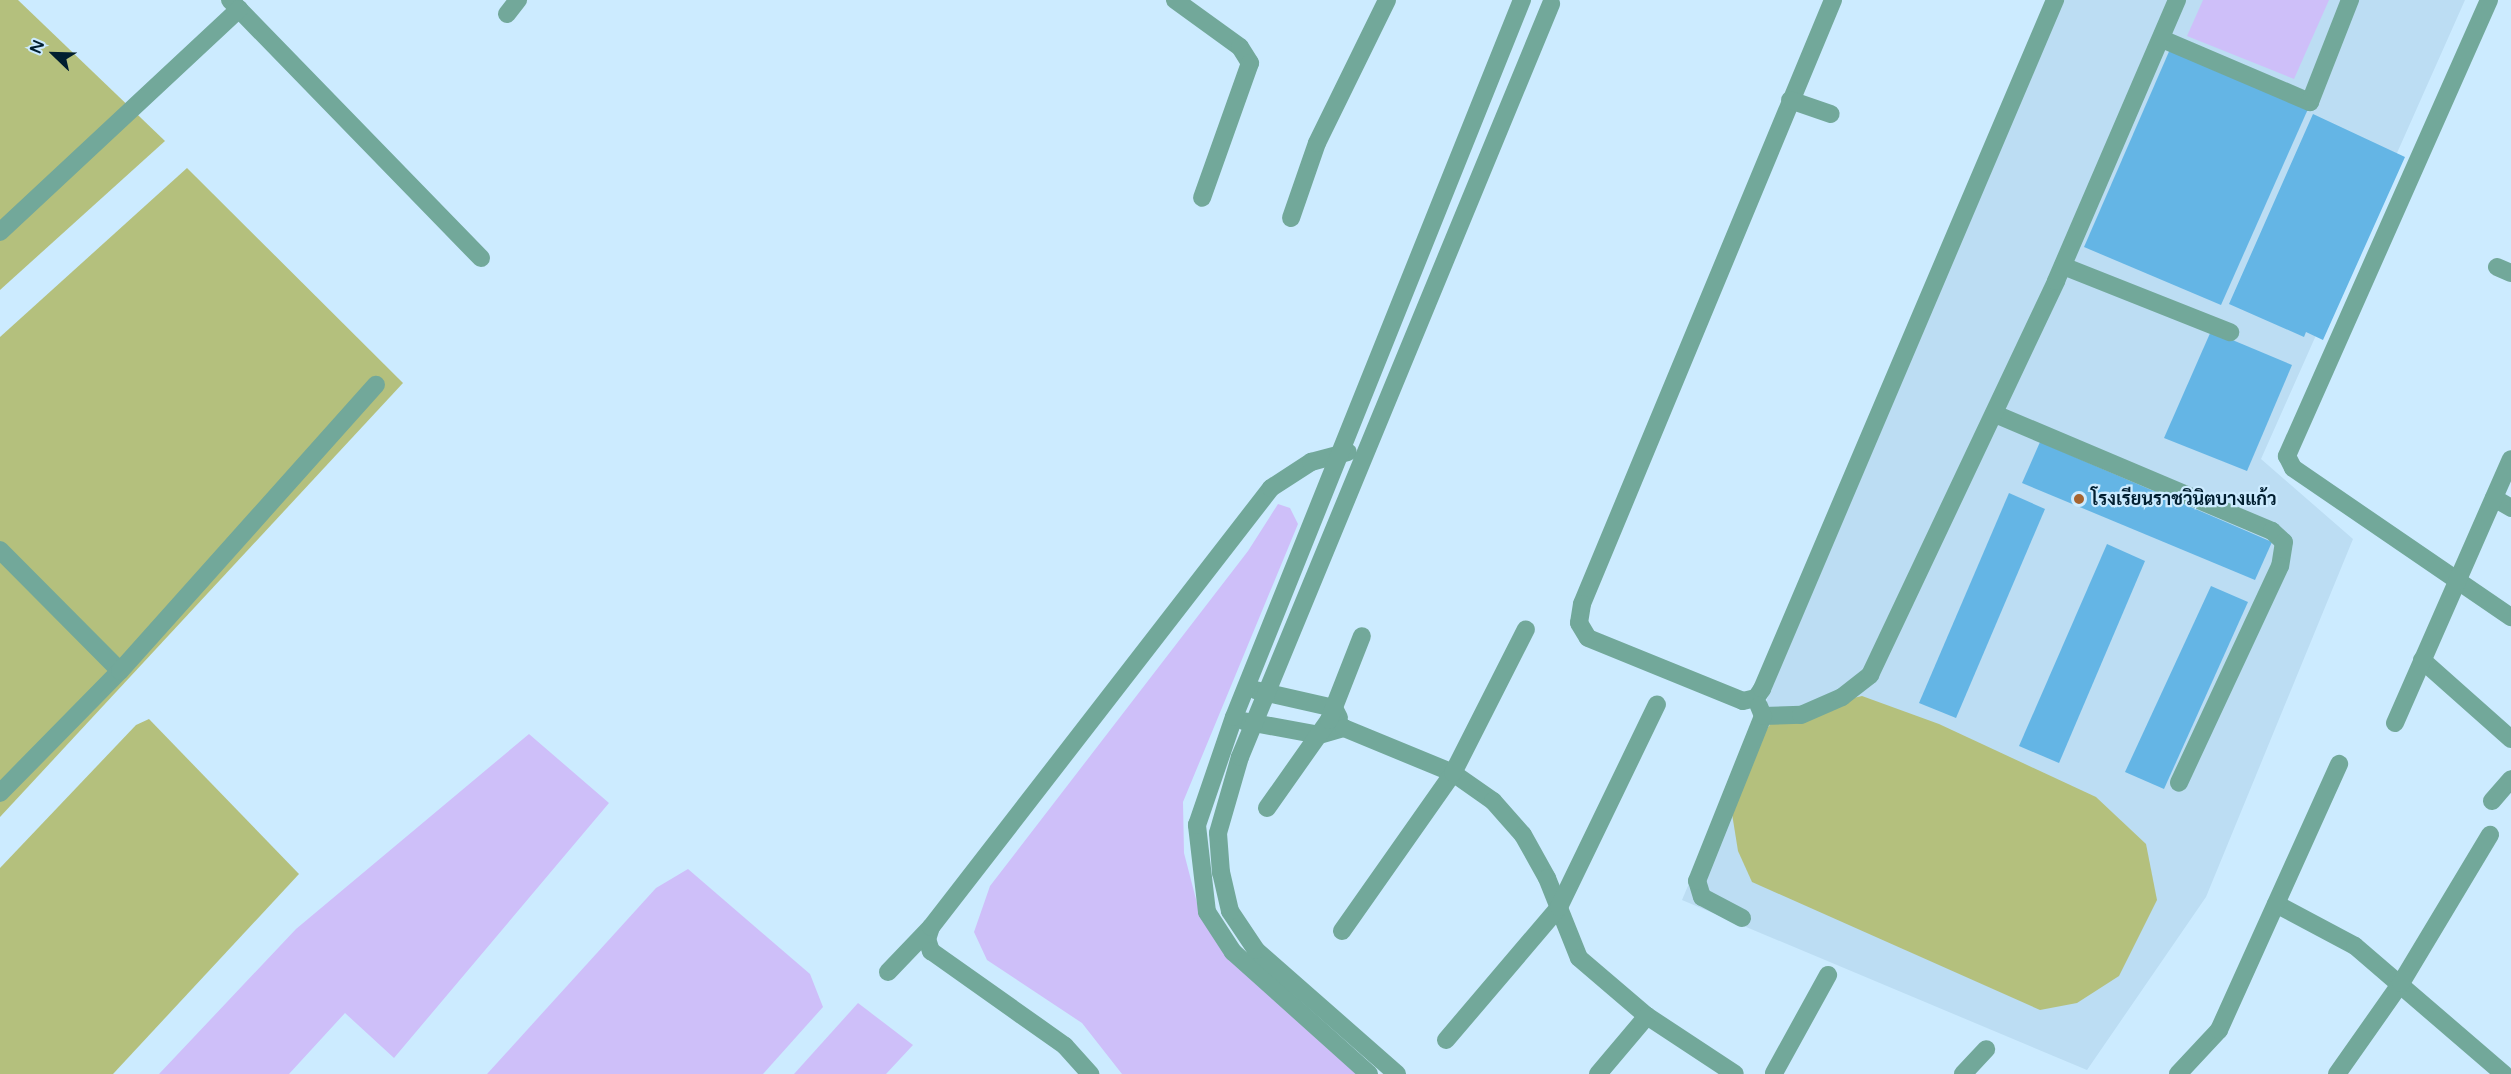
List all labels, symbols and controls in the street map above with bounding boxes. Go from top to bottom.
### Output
north arrow [24,24,84,84]
text: N [26,37,49,57]
place label: โรงเรียนราชวินิตบางแก้ว [2091,488,2277,510]
marker: โรงเรียนราชวินิตบางแก้ว [2072,492,2086,506]

